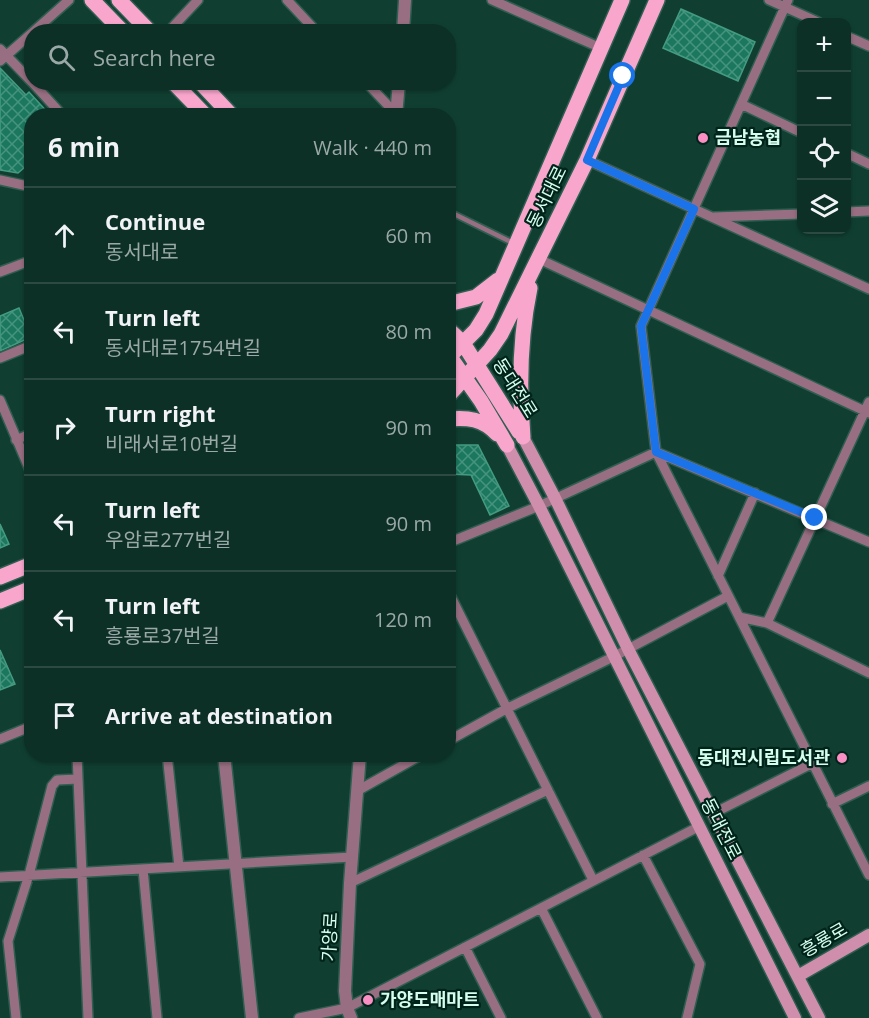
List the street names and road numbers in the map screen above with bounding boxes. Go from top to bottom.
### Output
street label: 동서대로 [521,162,571,232]
street label: 동대전로 [488,353,544,422]
street label: 동대전로 [696,794,748,864]
street label: 가양로 [316,912,342,962]
street label: 흥룡로 [796,916,851,962]

